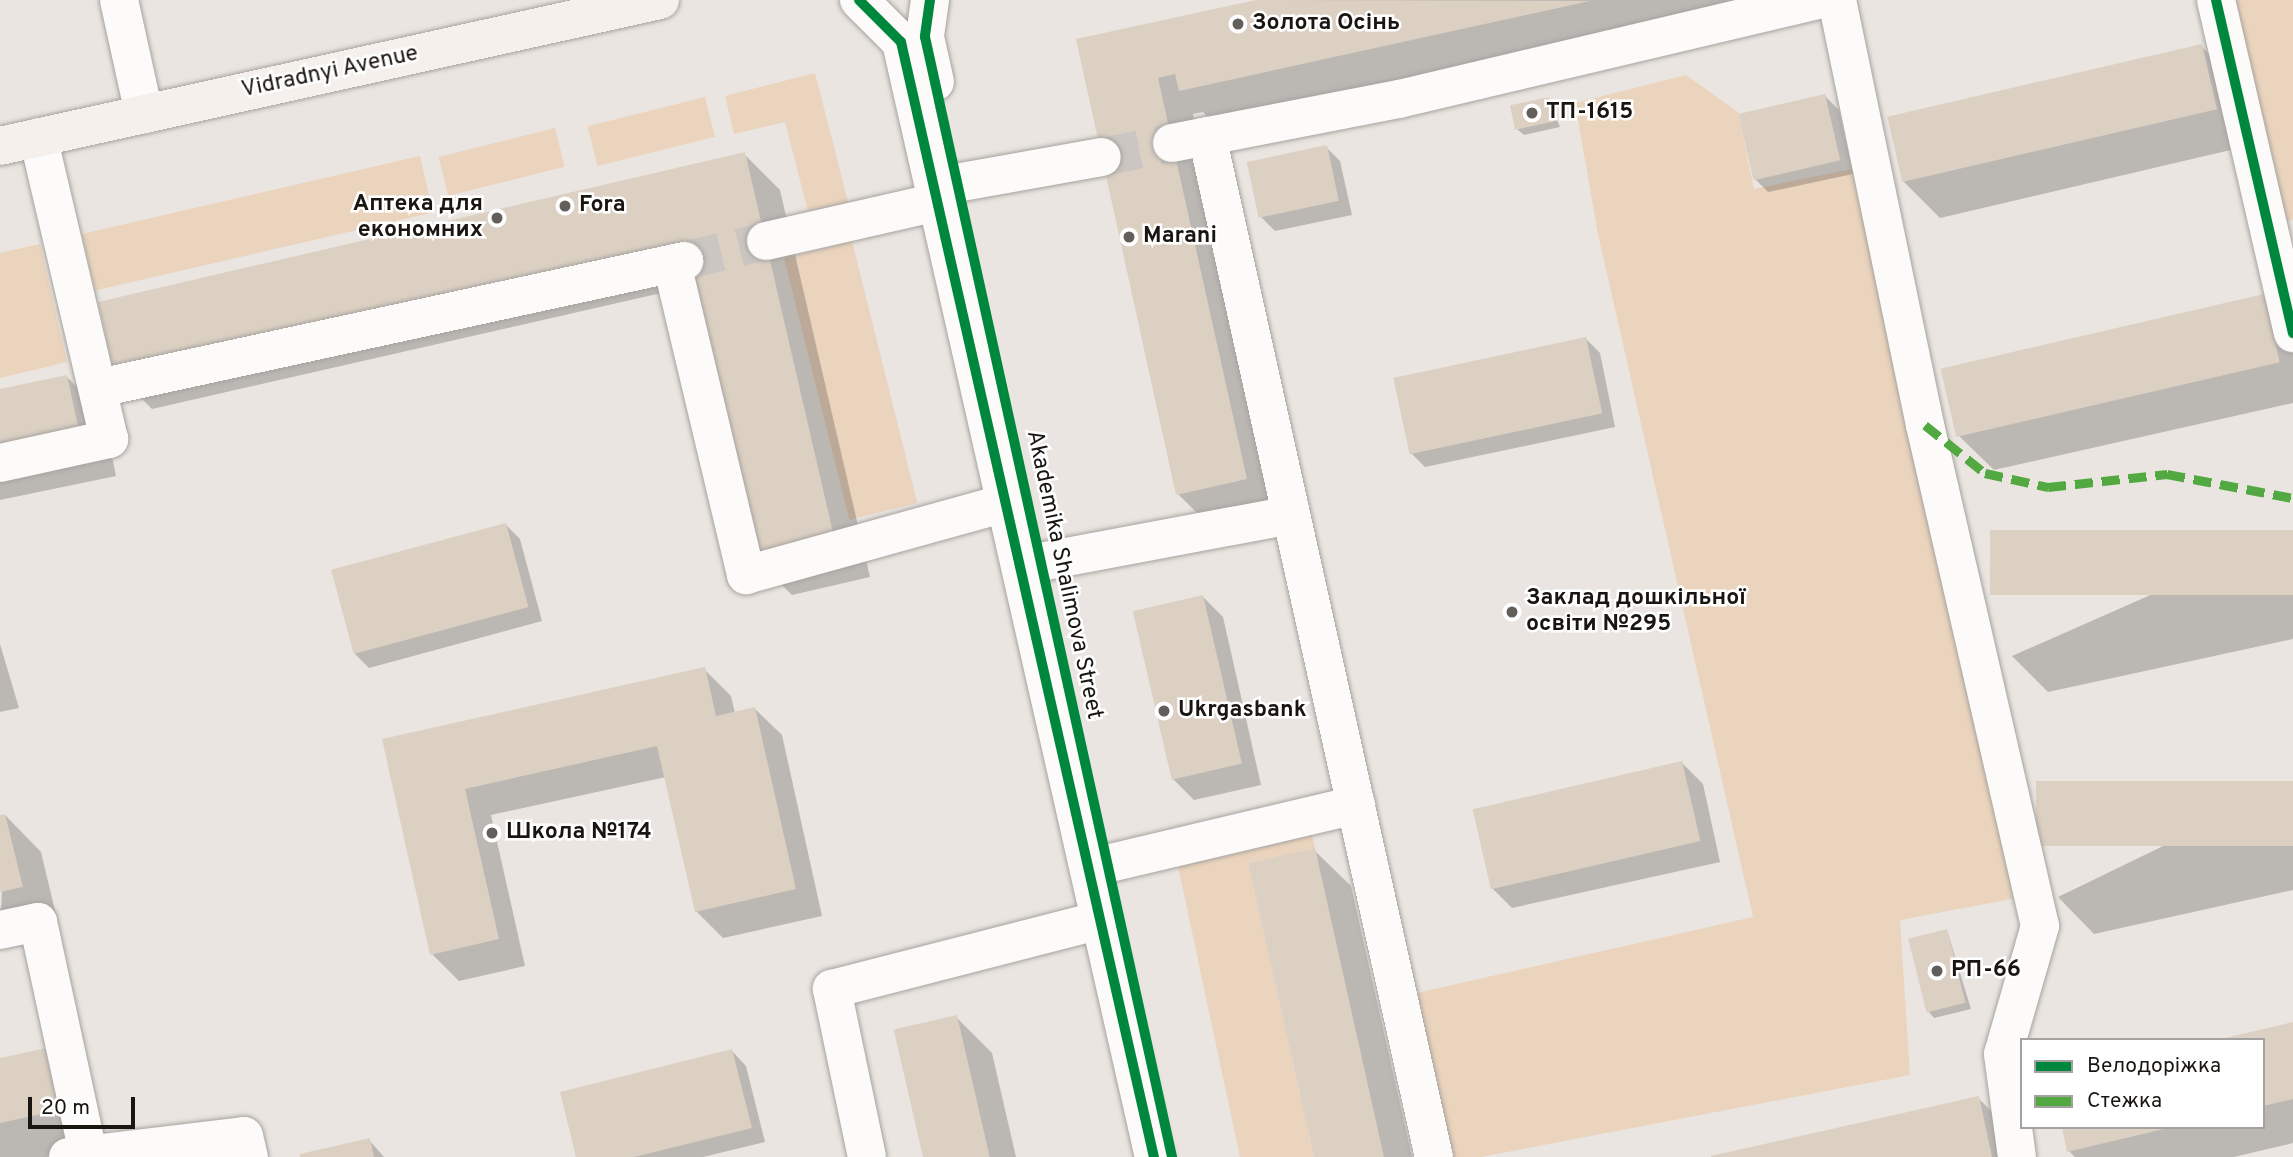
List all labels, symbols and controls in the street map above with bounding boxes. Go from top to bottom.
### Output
place label: Золота Осінь [1252,10,1400,38]
marker: Золота Осінь [1230,16,1246,32]
street label: Vidradnyi Avenue [239,41,421,105]
place label: ТП-1615 [1546,99,1633,127]
marker: ТП-1615 [1524,105,1540,121]
place label: Аптека для економних [353,191,483,245]
place label: Fora [579,192,625,220]
marker: Fora [557,198,573,214]
marker: Аптека для економних [489,210,505,226]
place label: Marani [1143,223,1217,251]
marker: Marani [1121,229,1137,245]
street label: Akademika Shalimova Street [1019,428,1107,722]
place label: Заклад дошкільної освіти №295 [1526,585,1746,639]
marker: Заклад дошкільної освіти №295 [1504,604,1520,620]
place label: Ukrgasbank [1178,697,1306,725]
marker: Ukrgasbank [1156,703,1172,719]
place label: Школа №174 [506,819,652,847]
marker: Школа №174 [484,825,500,841]
place label: РП-66 [1951,957,2021,985]
marker: РП-66 [1929,963,1945,979]
legend [2020,1038,2265,1129]
text: Велодоріжка [2087,1053,2221,1080]
scale bar [32,1084,138,1128]
text: Стежка [2087,1088,2162,1115]
text: 20 m [41,1095,90,1122]

